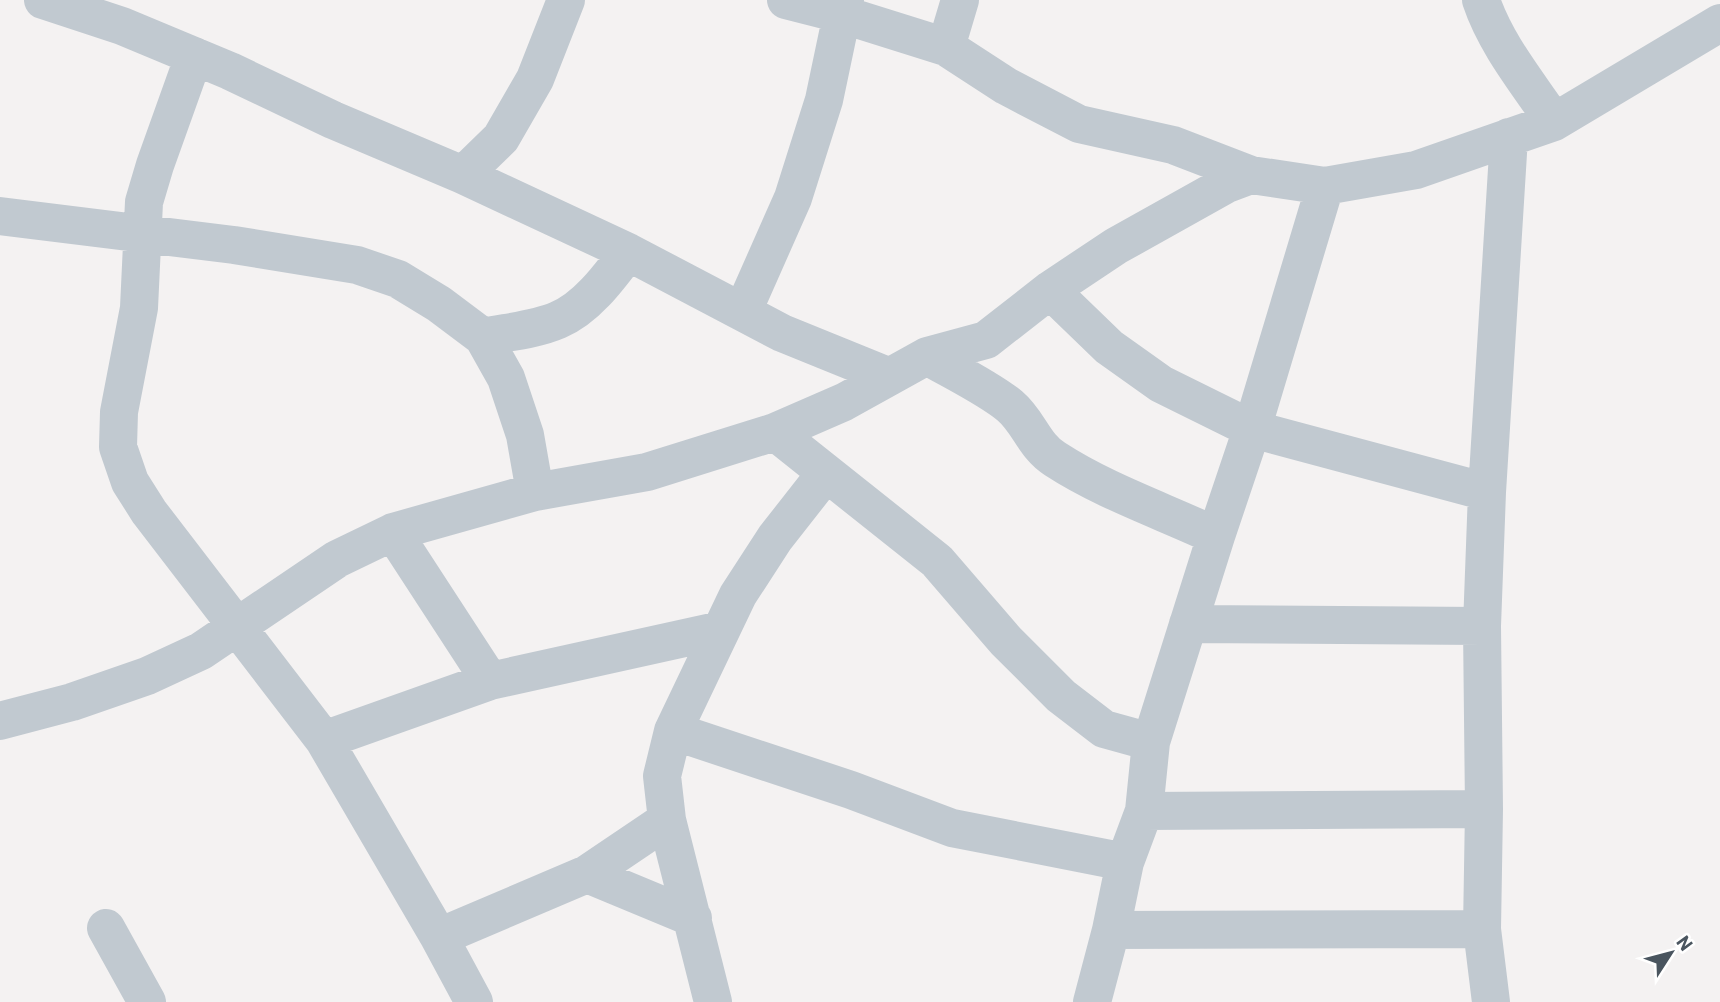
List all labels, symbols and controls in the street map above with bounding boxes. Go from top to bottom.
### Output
north arrow [1636,918,1706,988]
text: N [1672,931,1698,955]

